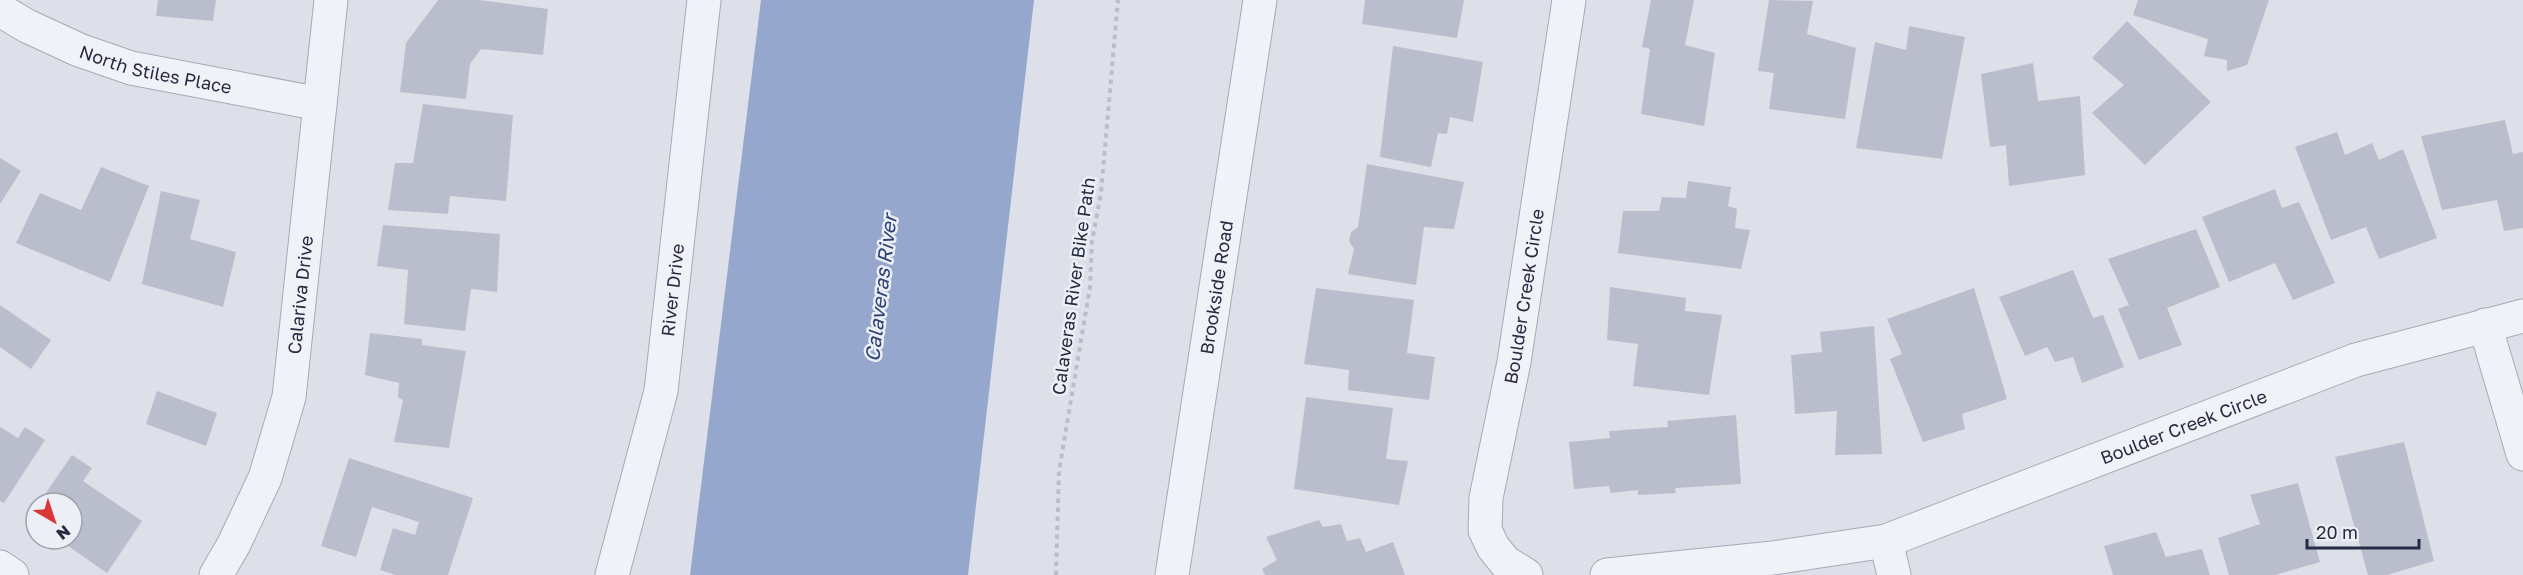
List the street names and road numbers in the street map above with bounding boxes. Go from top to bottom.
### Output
street label: North Stiles Place [77,40,234,98]
street label: Calaveras River Bike Path [1047,176,1099,396]
street label: Boulder Creek Circle [1499,207,1548,386]
street label: Brookside Road [1195,219,1237,356]
street label: Calariva Drive [283,234,317,355]
street label: River Drive [656,242,688,338]
street label: Boulder Creek Circle [2097,384,2270,468]

